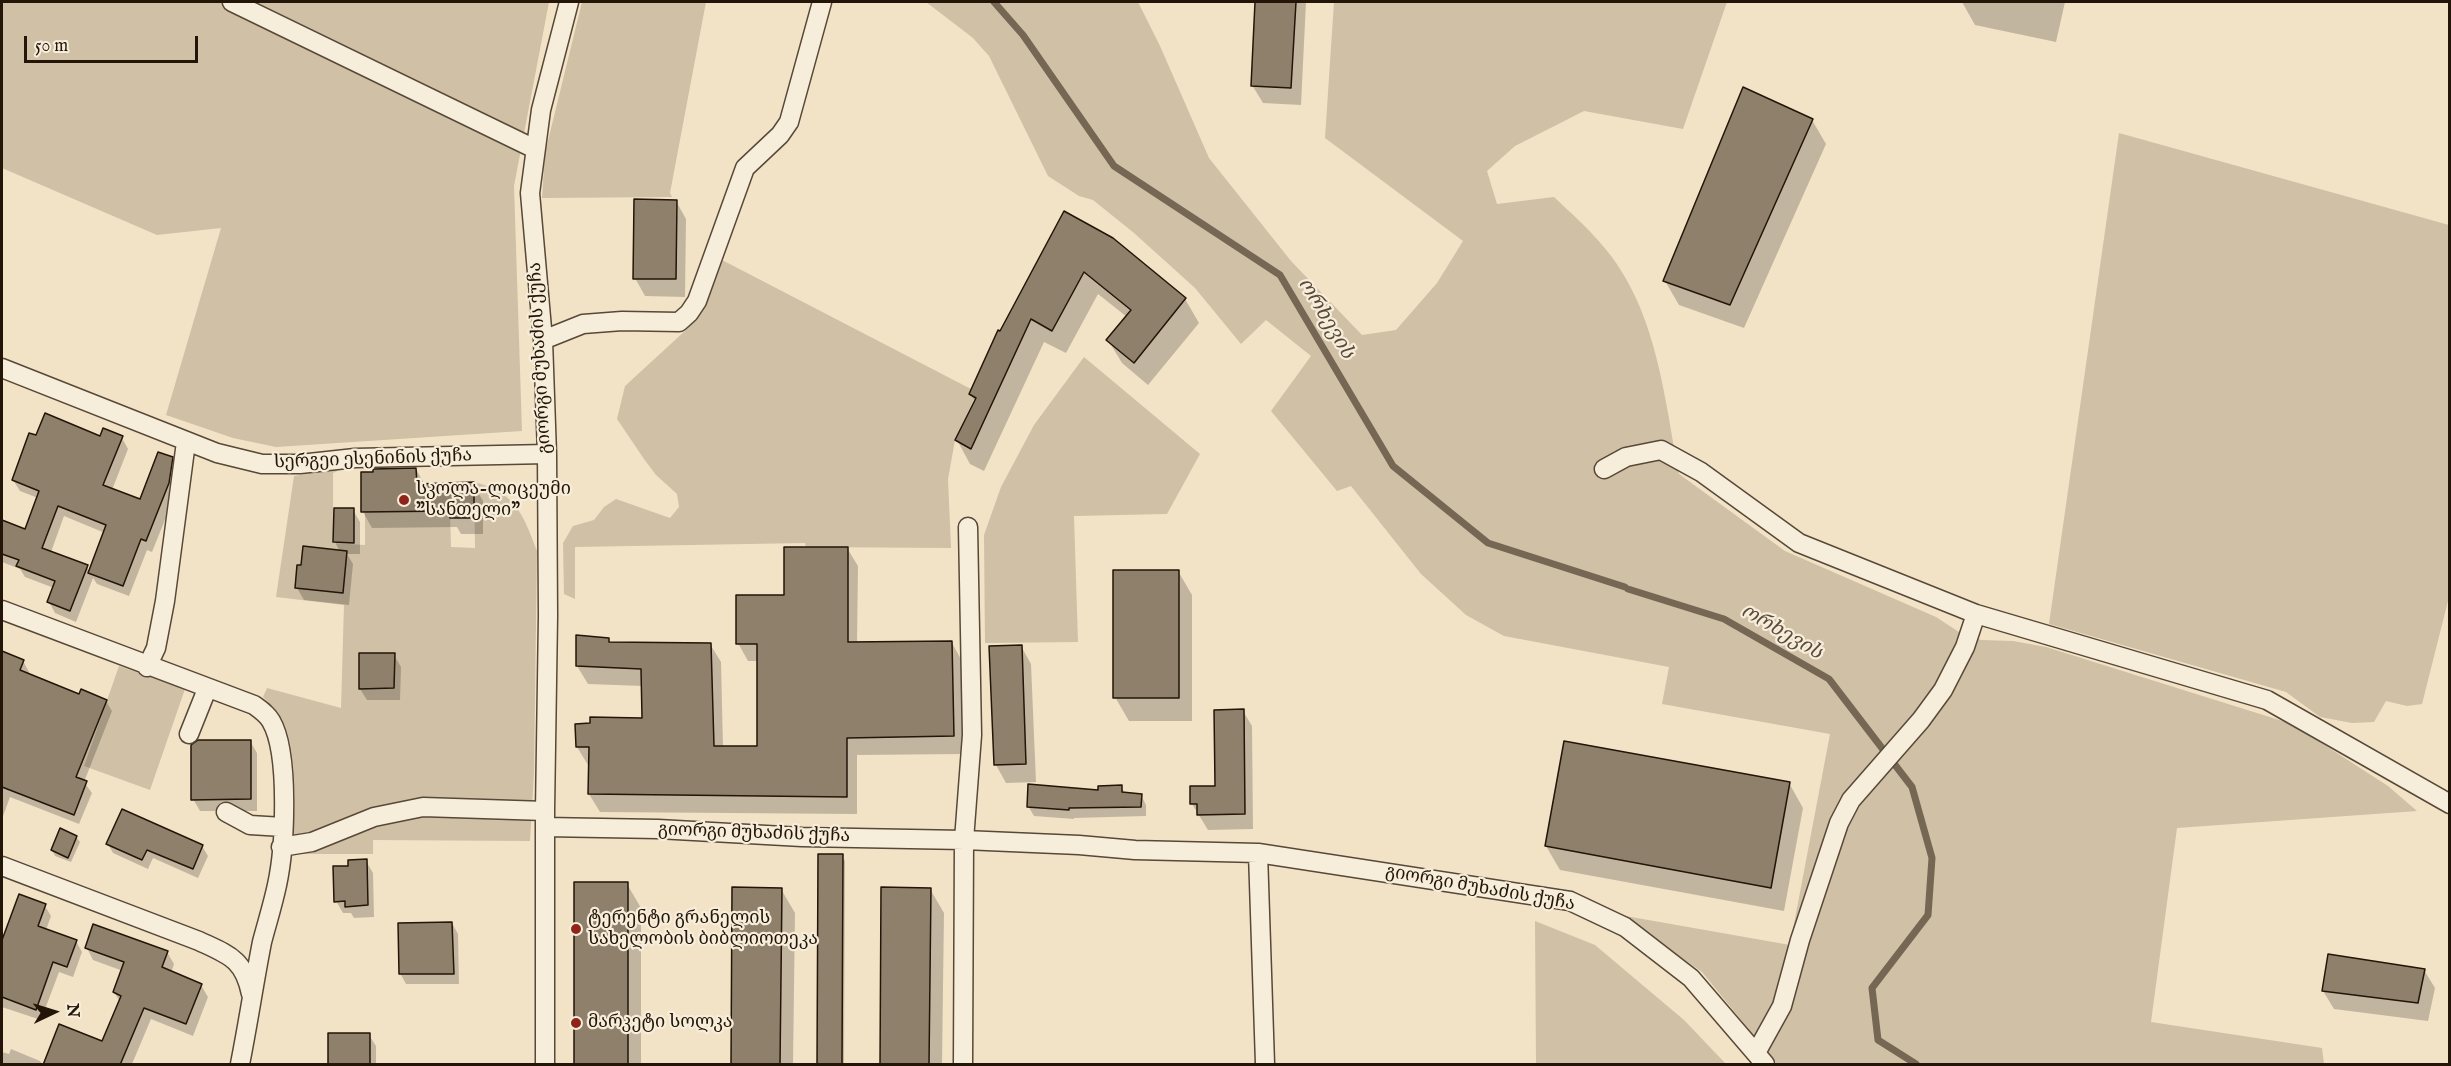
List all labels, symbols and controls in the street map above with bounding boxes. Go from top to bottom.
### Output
scale bar [27,24,201,62]
text: 50 m [35,35,68,58]
street label: გიორგი მუხაძის ქუჩა [525,261,557,455]
water label: ორხევის [1292,274,1358,364]
street label: სერგეი ესენინის ქუჩა [274,446,472,474]
place label: სკოლა-ლიცეუმი "სანთელი" [416,479,571,522]
marker: სკოლა-ლიცეუმი "სანთელი" [397,493,411,507]
water label: ორხევის [1736,600,1826,666]
street label: გიორგი მუხაძის ქუჩა [658,820,850,848]
street label: გიორგი მუხაძის ქუჩა [1383,862,1577,916]
place label: ტერენტი გრანელის სახელობის ბიბლიოთეკა [588,908,818,950]
marker: ტერენტი გრანელის სახელობის ბიბლიოთეკა [569,922,583,936]
north arrow [24,982,84,1042]
text: N [61,1003,82,1018]
place label: მარკეტი სოლკა [588,1012,732,1034]
marker: მარკეტი სოლკა [569,1016,583,1030]

